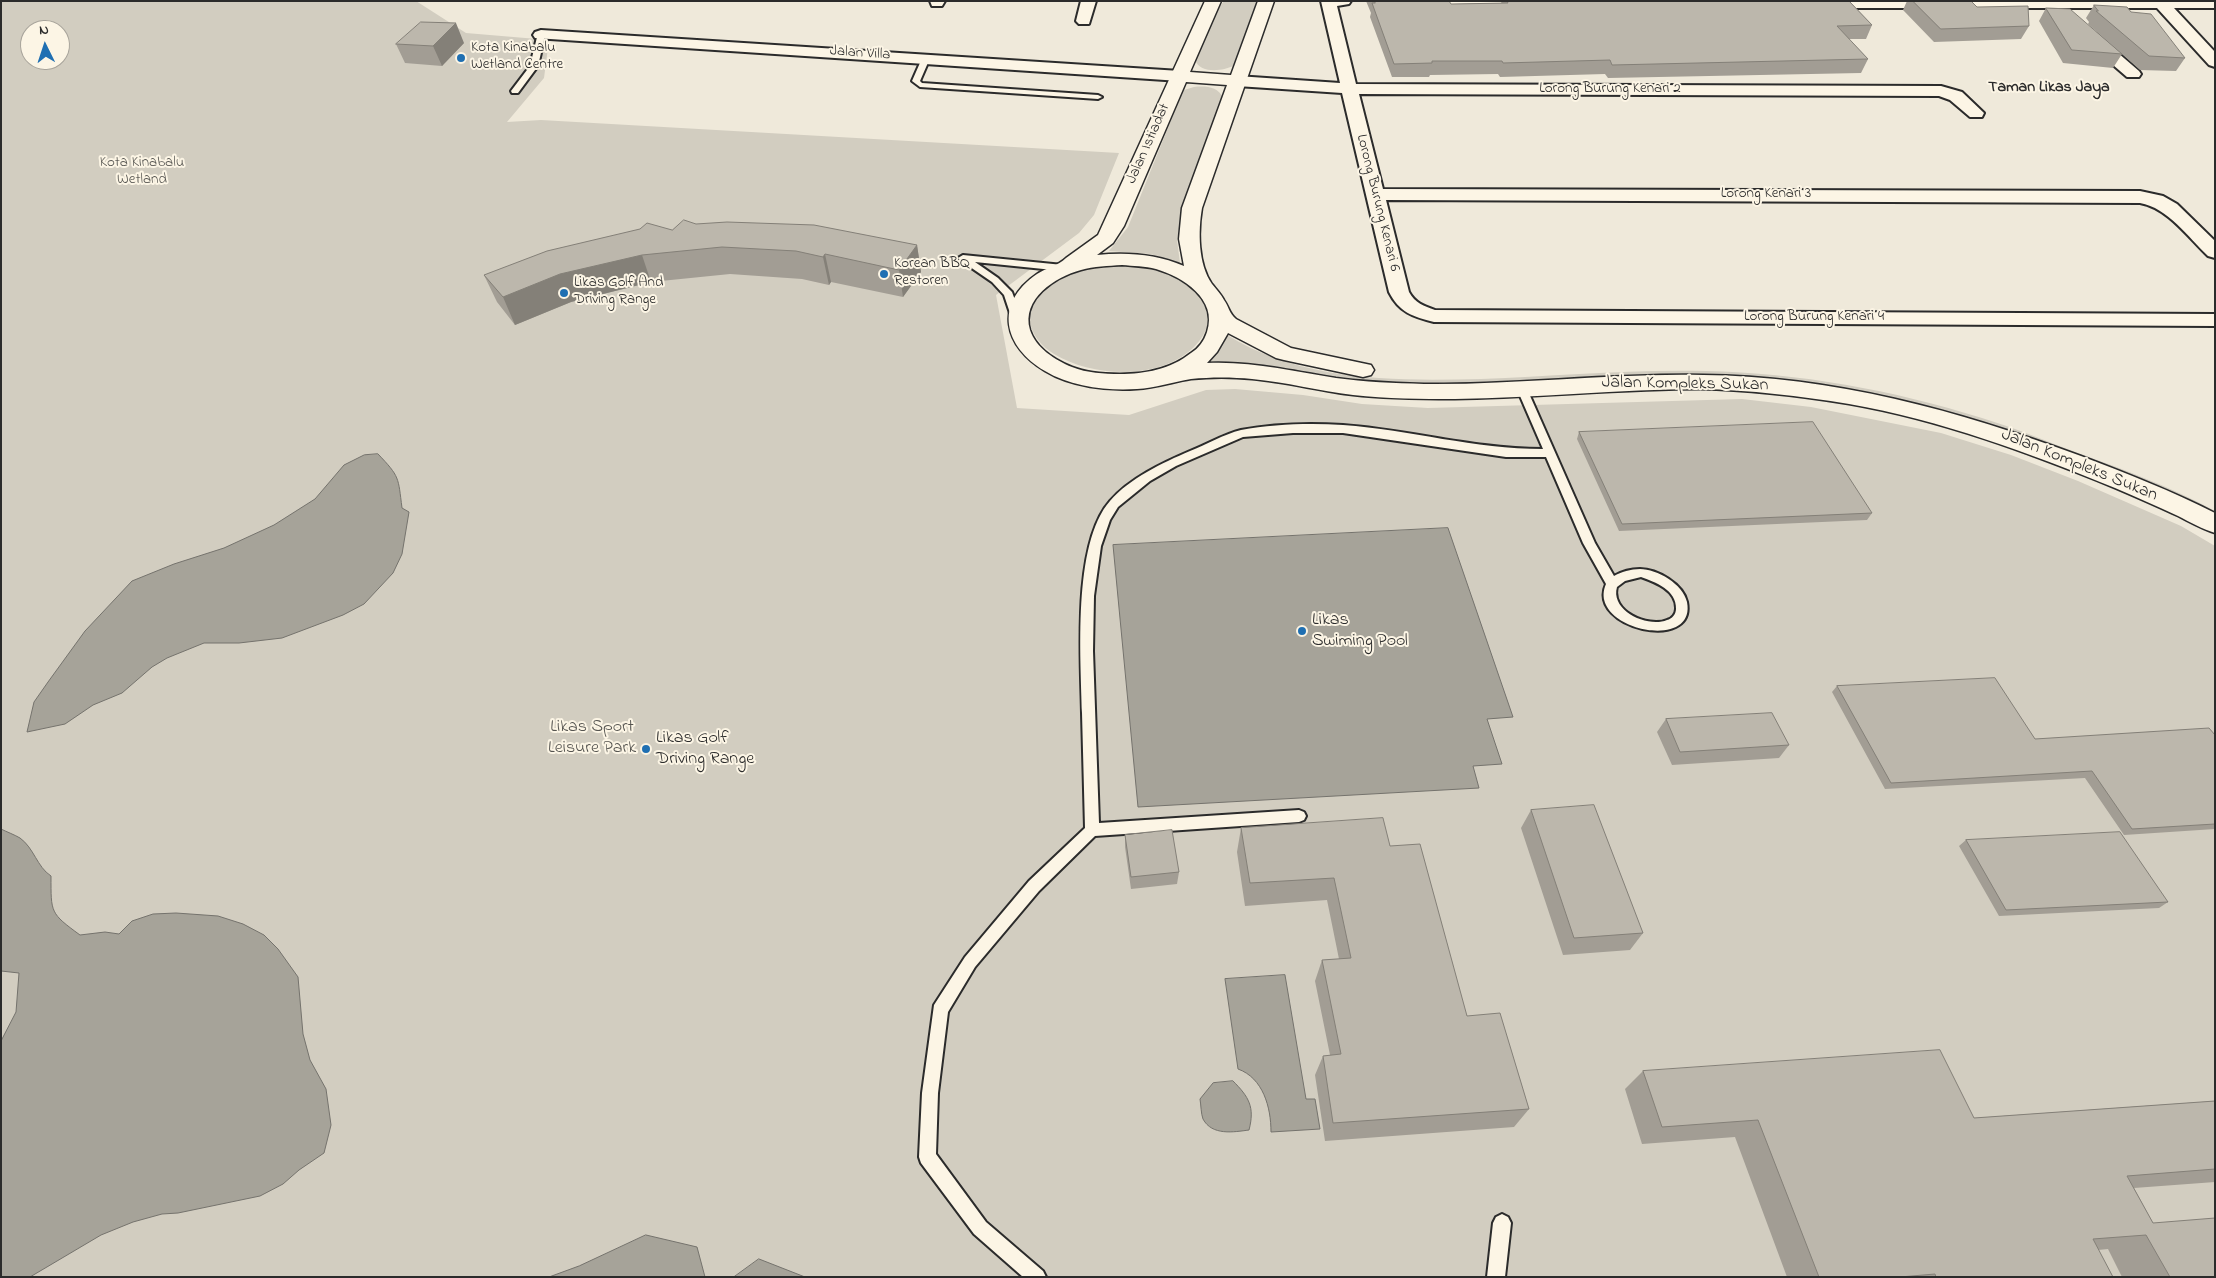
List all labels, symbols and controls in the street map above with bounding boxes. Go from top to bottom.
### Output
north arrow [20,20,70,70]
text: N [39,20,49,41]
place label: Kota Kinabalu Wetland Centre [471,40,563,75]
street label: Jalan Villa [829,43,891,65]
marker: Kota Kinabalu Wetland Centre [455,52,467,64]
district label: Taman Likas Jaya [1988,78,2110,98]
street label: Lorong Burung Kenari 2 [1539,81,1681,99]
street label: Jalan Istiadat [1123,101,1175,187]
street label: Lorong Burung Kenari 6 [1351,133,1403,273]
park label: Kota Kinabalu Wetland [100,155,184,190]
street label: Lorong Kenari 3 [1721,186,1811,204]
place label: Korean BBQ Restoren [894,256,970,291]
marker: Korean BBQ Restoren [878,268,890,280]
place label: Likas Golf And Driving Range [574,275,663,310]
marker: Likas Golf And Driving Range [558,287,570,299]
street label: Lorong Burung Kenari 4 [1744,309,1884,327]
street label: Jalan Kompleks Sukan [1601,373,1769,397]
street label: Jalan Kompleks Sukan [1998,425,2160,507]
place label: Likas Swiming Pool [1312,610,1408,652]
marker: Likas Swiming Pool [1296,625,1308,637]
park label: Likas Sport Leisure Park [548,717,636,760]
place label: Likas Golf Driving Range [656,728,754,771]
marker: Likas Golf Driving Range [640,743,652,755]

